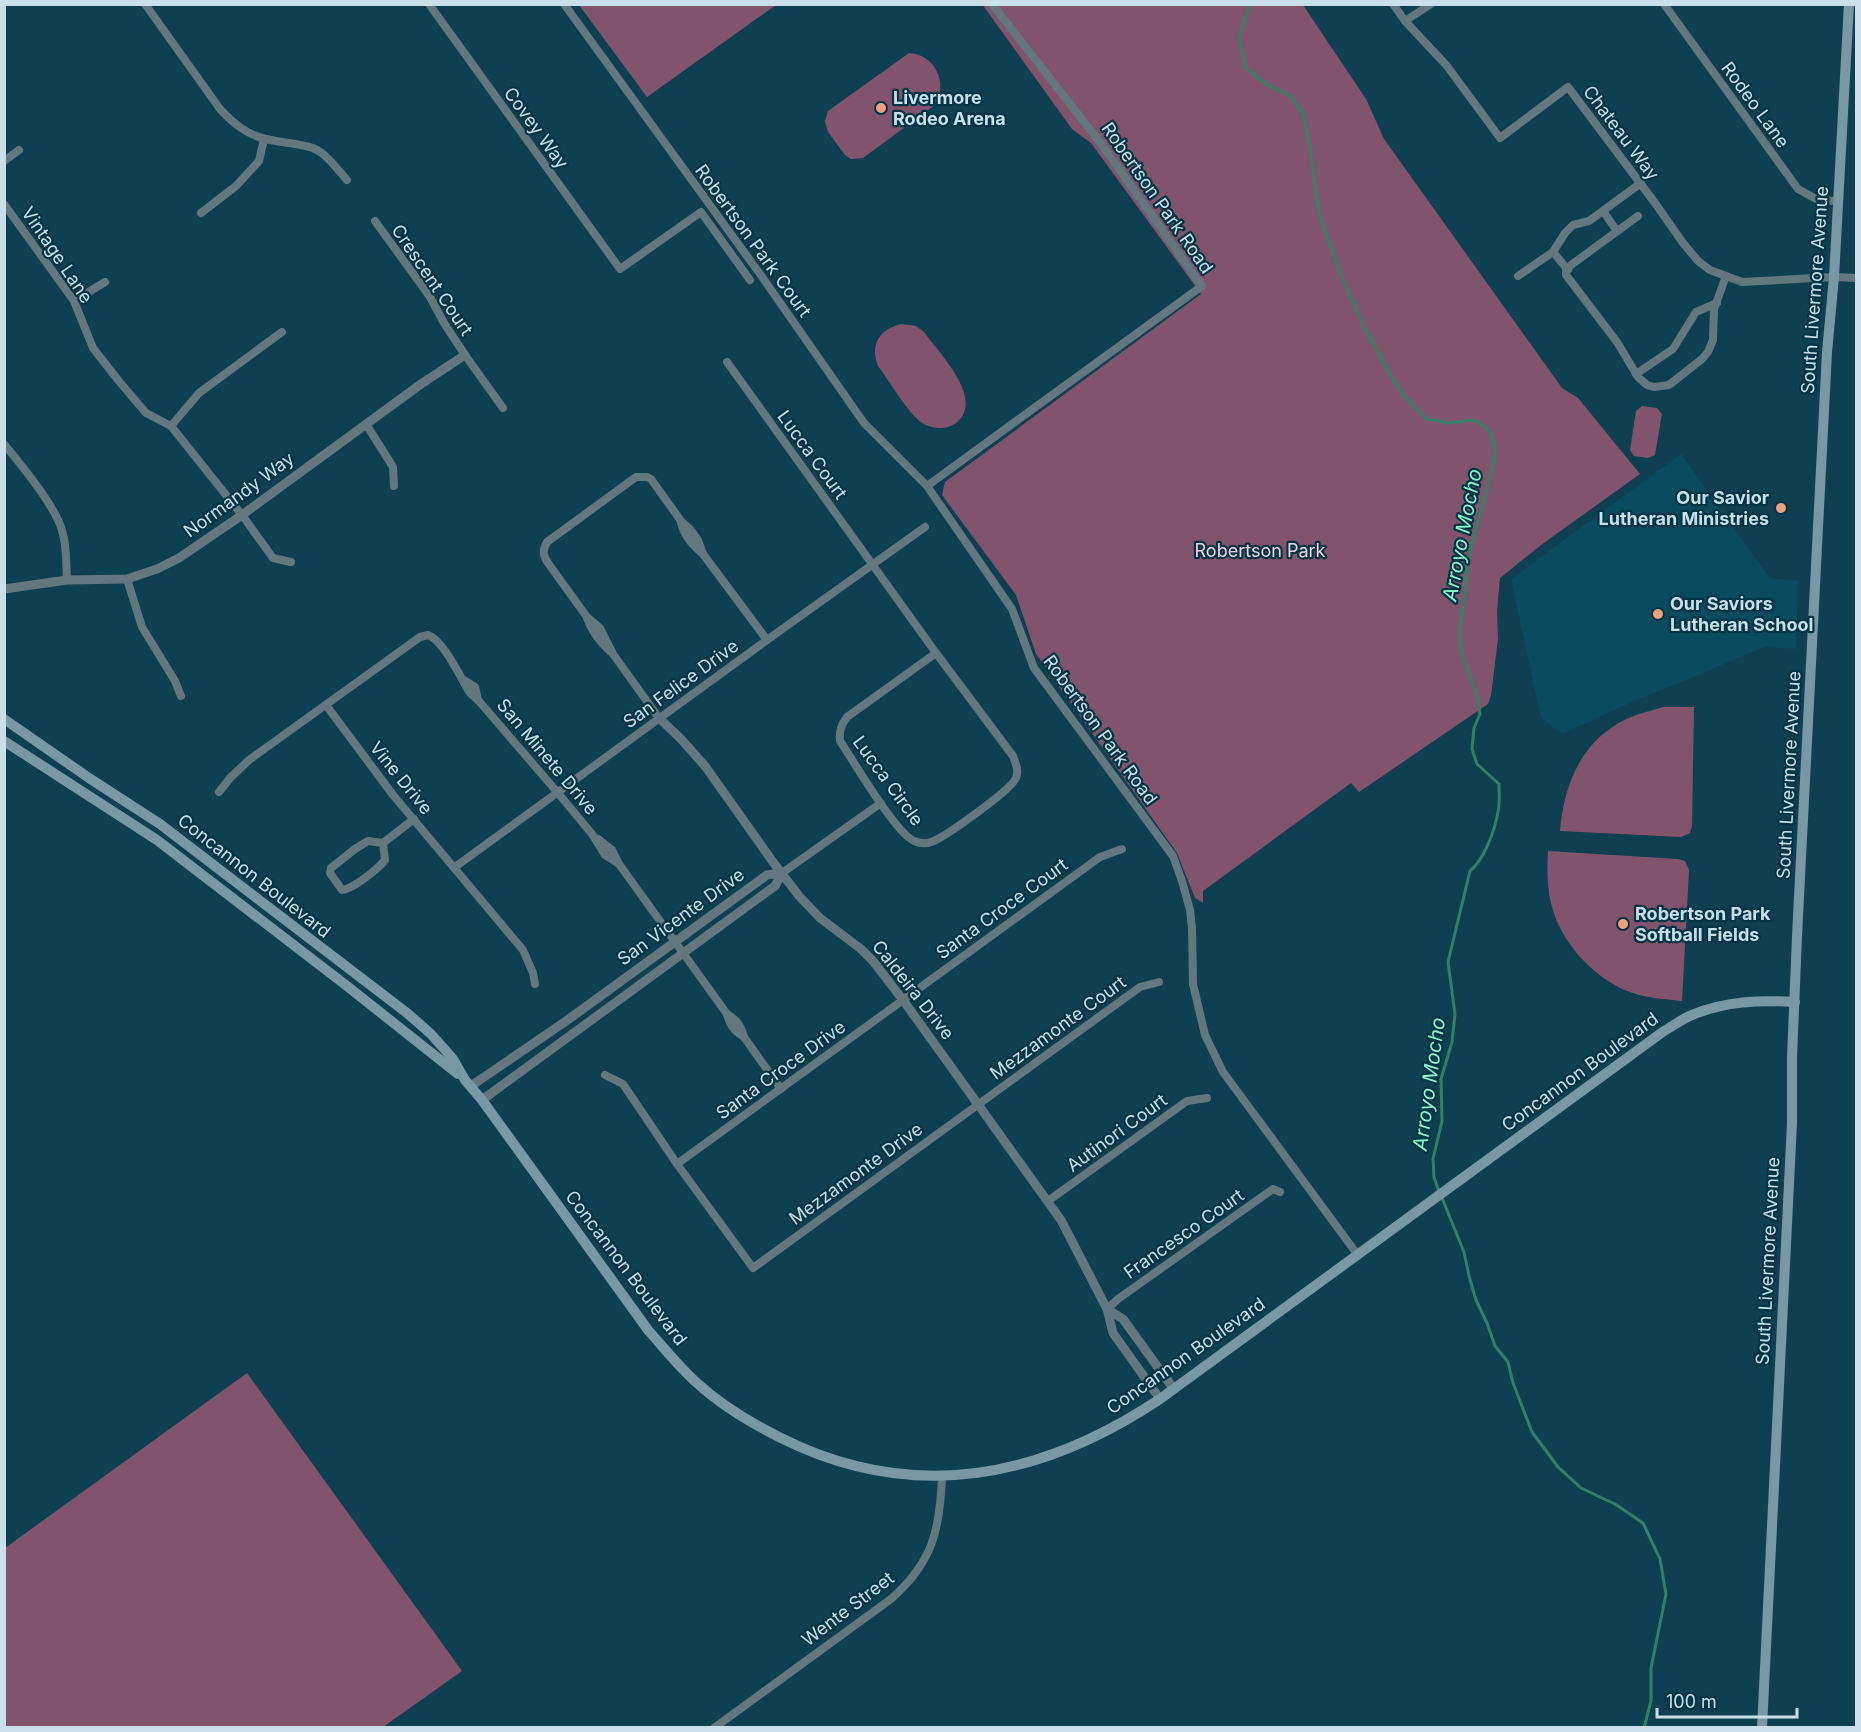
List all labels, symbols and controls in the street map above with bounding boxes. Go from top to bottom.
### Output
street label: Rodeo Lane [1717,58,1794,152]
street label: Chateau Way [1579,81,1664,184]
street label: Covey Way [500,83,573,172]
place label: Livermore Rodeo Arena [893,87,1006,129]
marker: Livermore Rodeo Arena [874,101,888,115]
street label: Robertson Park Road [1097,118,1217,277]
street label: Robertson Park Court [691,160,816,321]
street label: South Livermore Avenue [1797,185,1832,395]
street label: Vintage Lane [18,203,97,307]
street label: Crescent Court [387,220,477,339]
street label: Lucca Court [773,406,852,503]
street label: Normandy Way [180,448,298,542]
water label: Arroyo Mocho [1437,467,1487,604]
place label: Our Savior Lutheran Ministries [1599,487,1769,529]
marker: Our Savior Lutheran Ministries [1774,501,1788,515]
park label: Robertson Park [1195,540,1326,561]
place label: Our Saviors Lutheran School [1670,593,1814,635]
marker: Our Saviors Lutheran School [1651,607,1665,621]
street label: San Felice Drive [619,635,742,732]
street label: Robertson Park Road [1039,651,1162,808]
street label: South Livermore Avenue [1773,670,1804,880]
street label: San Minete Drive [493,694,602,819]
street label: Lucca Circle [849,732,928,830]
street label: Vine Drive [366,737,437,818]
street label: Concannon Boulevard [174,809,335,942]
street label: Santa Croce Court [932,854,1072,963]
street label: San Vicente Drive [613,864,748,970]
place label: Robertson Park Softball Fields [1635,903,1771,945]
marker: Robertson Park Softball Fields [1616,917,1630,931]
street label: Caldeira Drive [868,936,959,1043]
street label: Mezzamonte Court [986,971,1130,1084]
street label: Concannon Boulevard [1497,1008,1662,1135]
street label: Santa Croce Drive [712,1016,849,1123]
water label: Arroyo Mocho [1408,1016,1450,1153]
street label: Autinori Court [1062,1089,1171,1176]
street label: Mezzamonte Drive [785,1118,926,1229]
street label: South Livermore Avenue [1752,1156,1783,1366]
street label: Francesco Court [1120,1184,1248,1283]
street label: Concannon Boulevard [561,1186,691,1349]
street label: Concannon Boulevard [1103,1293,1269,1418]
street label: Wente Street [797,1567,898,1650]
scale bar [1657,1681,1796,1719]
text: 100 m [1666,1691,1717,1712]

